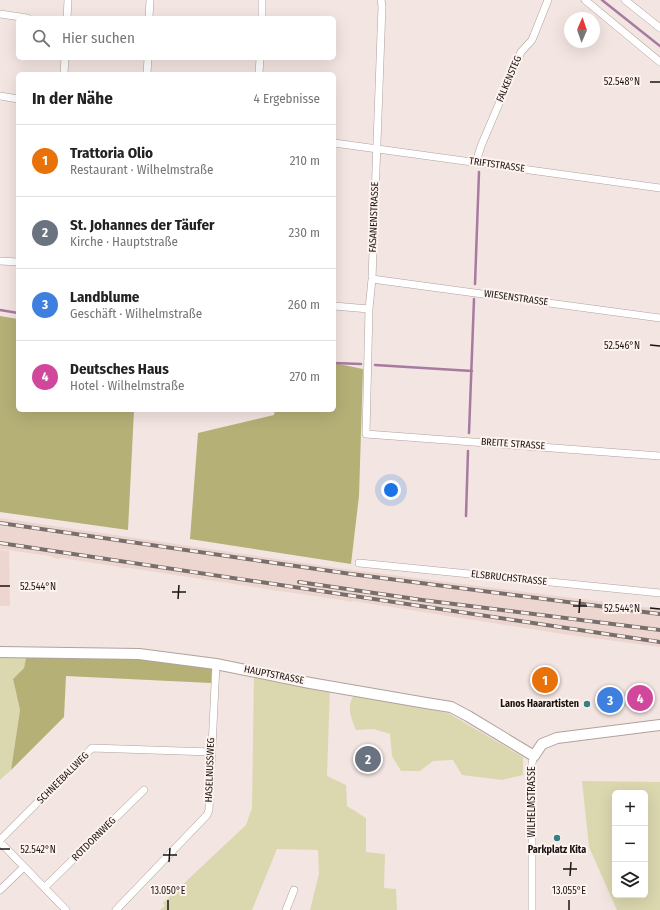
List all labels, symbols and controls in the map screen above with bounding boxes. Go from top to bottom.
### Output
north arrow [564,12,600,48]
search box [16,16,336,60]
icon: search [30,27,52,49]
text: Hier suchen [62,29,135,47]
street label: FALKENSTEG [494,54,524,104]
text: 52.548°N [604,76,640,88]
text: In der Nähe [32,88,113,109]
text: 4 Ergebnisse [254,91,320,106]
text: Trattoria Olio [70,144,153,162]
text: 1 [42,153,48,168]
text: 210 m [290,153,320,168]
street label: TRIFTSTRASSE [468,155,526,175]
text: Restaurant · Wilhelmstraße [70,162,214,177]
street label: FASANENSTRASSE [367,181,381,253]
text: St. Johannes der Täufer [70,216,215,234]
text: 2 [42,225,48,240]
text: 230 m [289,225,320,240]
text: Kirche · Hauptstraße [70,234,178,249]
text: Landblume [70,288,139,306]
street label: WIESENSTRASSE [483,288,549,309]
text: 3 [42,297,48,312]
text: 260 m [288,297,320,312]
text: Geschäft · Wilhelmstraße [70,306,202,321]
text: 52.546°N [604,340,640,352]
text: Deutsches Haus [70,360,169,378]
text: 4 [42,369,48,384]
text: 270 m [289,369,320,384]
text: Hotel · Wilhelmstraße [70,378,184,393]
street label: BREITE STRASSE [480,436,546,452]
your location [381,480,401,500]
street label: ELSBRUCHSTRASSE [470,568,548,588]
text: 52.544°N [20,581,56,593]
text: 52.544°N [604,603,640,615]
street label: HAUPTSTRASSE [243,663,305,687]
pin: 1 [532,665,558,695]
pin: 4 [627,683,653,713]
pin: 3 [597,685,623,715]
place label: Lanos Haarartisten [500,698,579,710]
marker: Lanos Haarartisten [582,699,592,709]
street label: HASELNUSSWEG [203,737,217,803]
pin: 2 [355,744,381,774]
street label: SCHNEEBALLWEG [35,749,92,806]
street label: WILHELMSTRASSE [526,766,538,838]
map controls [612,790,648,898]
button: + [612,790,648,826]
street label: ROTDORNWEG [69,814,119,864]
button: − [612,826,648,862]
marker: Parkplatz Kita [552,833,562,843]
text: 52.542°N [20,844,56,856]
place label: Parkplatz Kita [528,844,586,856]
button: layers [612,862,648,898]
text: 13.050°E [151,885,186,897]
text: 13.055°E [552,885,586,897]

